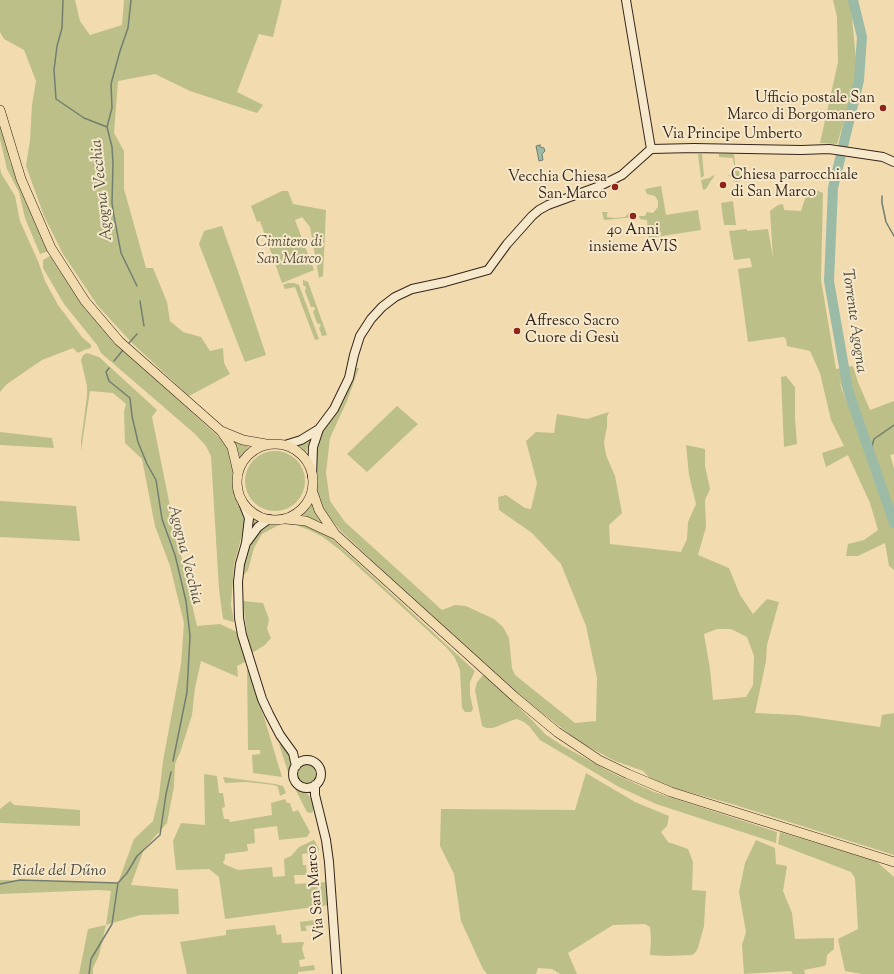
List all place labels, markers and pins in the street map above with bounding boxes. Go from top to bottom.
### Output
place label: Ufficio postale San Marco di Borgomanero [727,90,875,125]
marker: Ufficio postale San Marco di Borgomanero [878,103,888,113]
place label: Chiesa parrocchiale di San Marco [731,167,858,202]
place label: Vecchia Chiesa San Marco [508,169,607,204]
marker: Chiesa parrocchiale di San Marco [718,180,728,190]
marker: Vecchia Chiesa San Marco [610,182,620,192]
marker: 40 Anni insieme AVIS [628,211,638,221]
place label: 40 Anni insieme AVIS [589,222,677,257]
place label: Affresco Sacro Cuore di Gesù [525,313,619,348]
marker: Affresco Sacro Cuore di Gesù [512,326,522,336]

